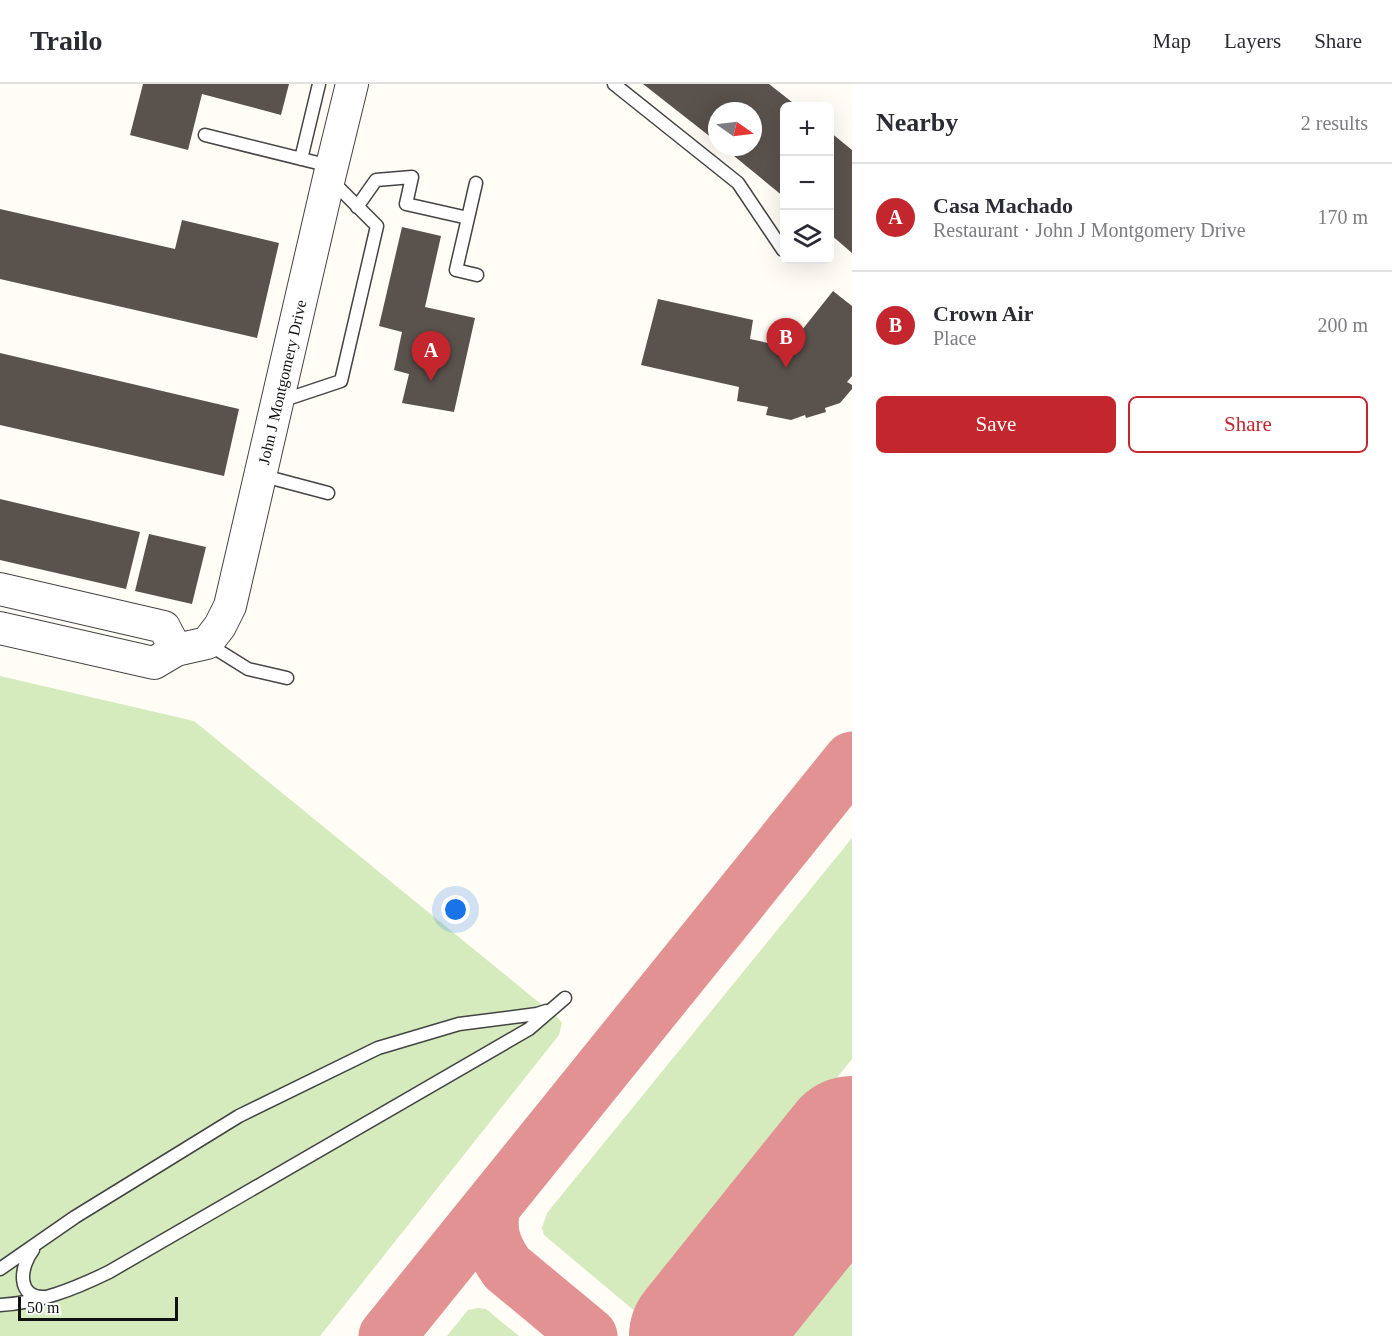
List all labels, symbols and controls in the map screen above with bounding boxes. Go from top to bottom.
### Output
text: Trailo [30,25,103,56]
text: Map [1153,29,1191,53]
text: Layers [1224,29,1281,53]
text: Share [1314,29,1362,53]
north arrow [708,102,762,156]
map controls [780,102,834,264]
button: + [780,102,834,156]
text: Nearby [876,108,958,137]
text: 2 results [1301,112,1368,134]
button: − [780,156,834,210]
text: Casa Machado [933,193,1073,218]
text: A [888,206,903,228]
text: 170 m [1317,206,1368,228]
button: layers [780,210,834,264]
text: Restaurant · John J Montgomery Drive [933,219,1246,241]
street label: John J Montgomery Drive [255,298,310,466]
text: Crown Air [933,301,1033,326]
text: B [889,314,902,336]
text: 200 m [1317,314,1368,336]
pin: B [766,318,806,368]
text: Place [933,327,976,349]
pin: A [412,332,450,381]
button: Save [876,396,1116,453]
button: Share [1128,396,1368,453]
your location [441,895,470,924]
scale bar [18,1294,178,1322]
text: 50 m [27,1299,59,1316]

